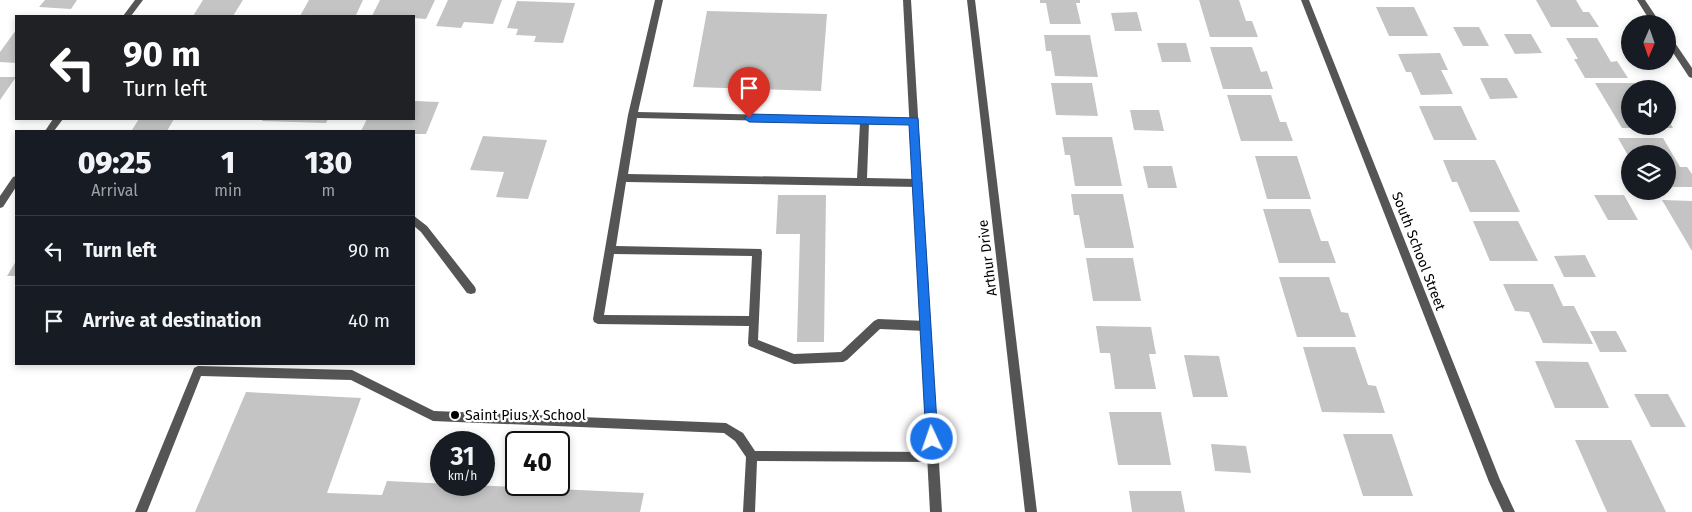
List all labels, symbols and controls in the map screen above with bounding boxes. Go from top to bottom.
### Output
north arrow [1621,15,1676,70]
map controls [1621,15,1676,200]
text: 90 m [123,33,201,75]
icon: left [40,35,105,100]
pin [728,67,770,118]
icon: arrive [735,74,763,102]
text: Turn left [123,75,207,102]
button: sound [1621,80,1676,135]
text: 09:25 [78,145,152,181]
text: 1 [221,145,235,181]
text: 130 [305,145,352,181]
button: layers [1621,145,1676,200]
text: Arrival [91,181,138,200]
text: min [214,181,242,200]
text: m [322,181,335,200]
street label: South School Street [1388,190,1449,314]
street label: Arthur Drive [974,219,1001,297]
icon: left [40,237,68,265]
text: Turn left [83,239,157,262]
text: 90 m [348,239,390,262]
icon: arrive [40,307,68,335]
text: Arrive at destination [83,309,262,332]
text: 40 m [348,309,390,332]
place label: Saint Pius X School [465,407,586,424]
marker: Saint Pius X School [449,409,461,421]
position arrow [905,412,957,464]
speed limit sign: 40 [505,431,570,496]
text: 31 [450,442,475,472]
text: km/h [448,469,477,483]

